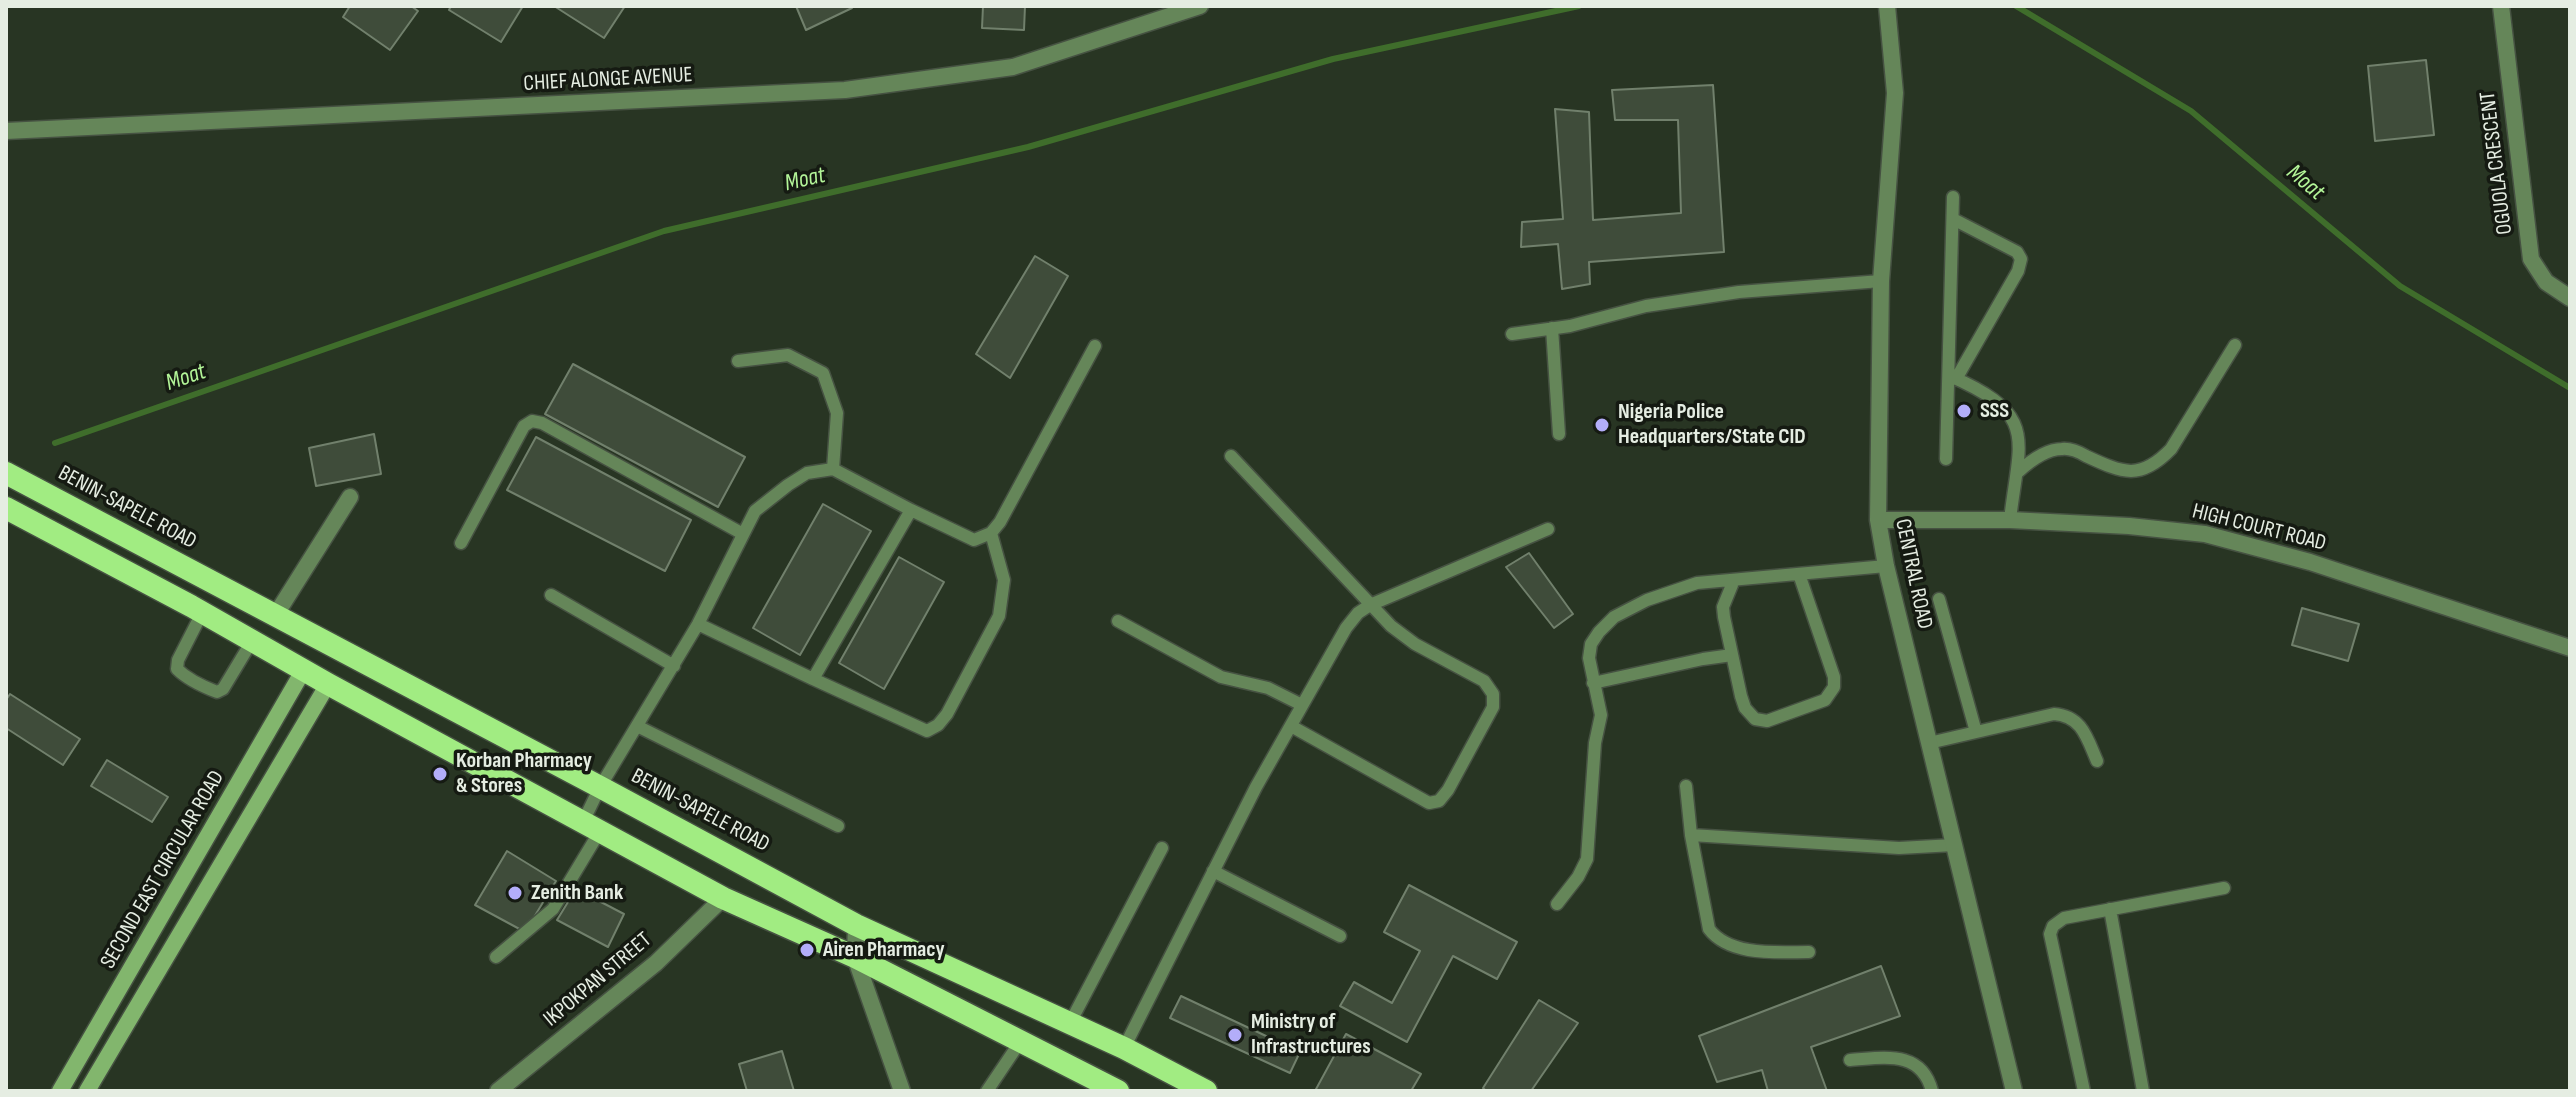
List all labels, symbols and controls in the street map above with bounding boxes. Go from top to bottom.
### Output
street label: CHIEF ALONGE AVENUE [523,62,693,98]
street label: OGUOLA CRESCENT [2475,90,2519,236]
water label: Moat [2280,159,2330,207]
water label: Moat [782,161,828,199]
water label: Moat [162,358,210,398]
place label: SSS [1980,398,2009,424]
place label: Nigeria Police Headquarters/State CID [1618,399,1806,450]
marker: SSS [1955,402,1973,420]
marker: Nigeria Police Headquarters/State CID [1593,416,1611,434]
street label: BENIN-SAPELE ROAD [53,461,201,555]
street label: HIGH COURT ROAD [2189,499,2329,557]
street label: CENTRAL ROAD [1888,517,1938,631]
place label: Korban Pharmacy & Stores [456,748,592,800]
street label: BENIN-SAPELE ROAD [626,764,774,858]
marker: Korban Pharmacy & Stores [431,765,449,783]
street label: SECOND EAST CIRCULAR ROAD [96,766,230,974]
place label: Zenith Bank [531,880,623,906]
marker: Zenith Bank [506,884,524,902]
street label: IKPOKPAN STREET [539,927,657,1033]
place label: Airen Pharmacy [823,937,945,963]
marker: Airen Pharmacy [798,941,816,959]
place label: Ministry of Infrastructures [1251,1009,1371,1060]
marker: Ministry of Infrastructures [1226,1026,1244,1044]

